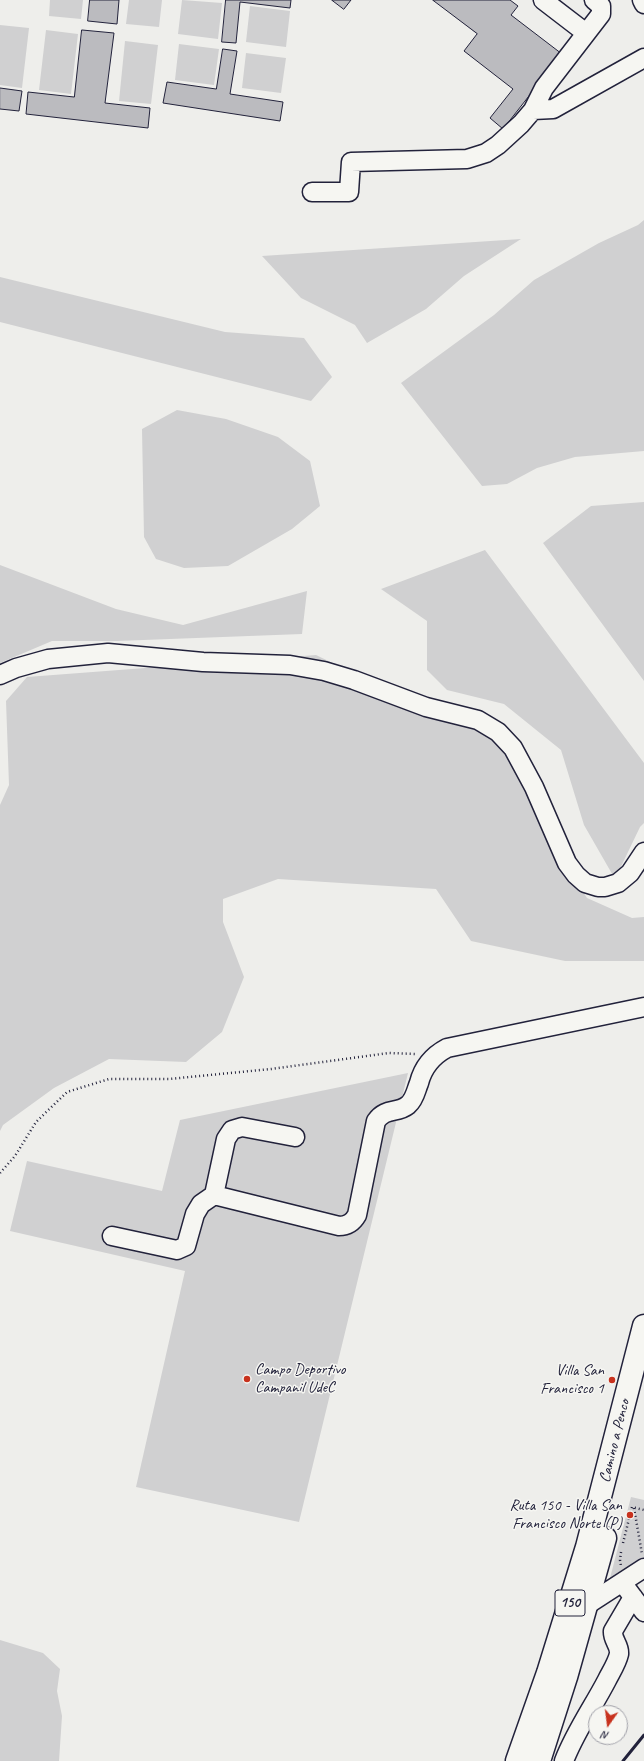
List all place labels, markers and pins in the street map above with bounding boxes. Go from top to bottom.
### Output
place label: Campo Deportivo Campanil UdeC [255,1360,345,1398]
place label: Villa San Francisco 1 [540,1361,604,1399]
marker: Campo Deportivo Campanil UdeC [242,1374,252,1384]
marker: Villa San Francisco 1 [607,1375,617,1385]
place label: Ruta 150 - Villa San Francisco Norte (P) [509,1496,622,1534]
marker: Ruta 150 - Villa San Francisco Norte (P) [625,1510,635,1520]

